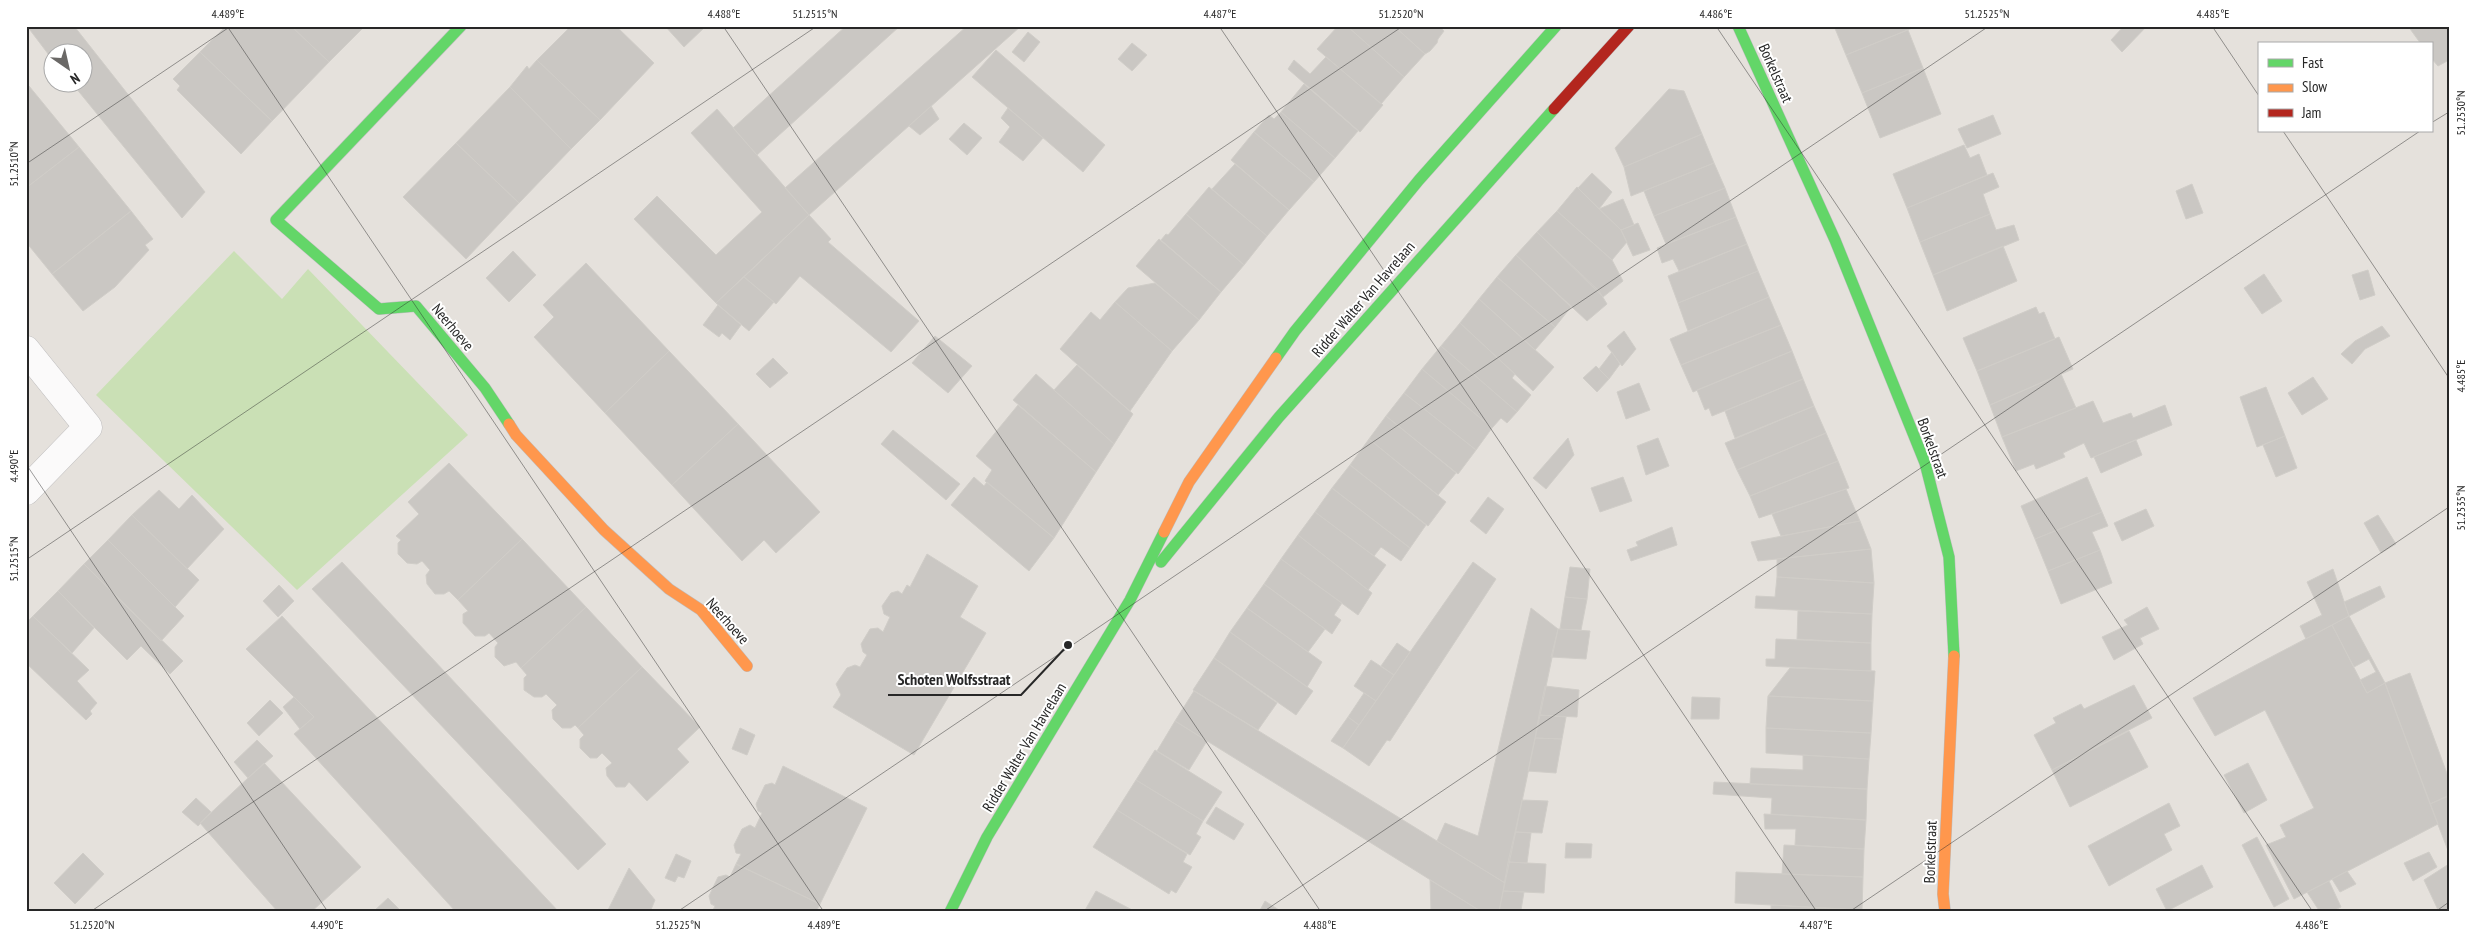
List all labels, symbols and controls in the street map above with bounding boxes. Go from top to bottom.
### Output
text: 4.489°E [212,6,245,21]
text: 4.488°E [708,6,741,21]
text: 51.2515°N [792,6,838,21]
text: 4.487°E [1204,6,1237,21]
text: 51.2520°N [1378,6,1424,21]
text: 4.486°E [1700,6,1733,21]
text: 51.2525°N [1964,6,2010,21]
text: 4.485°E [2197,6,2230,21]
street label: Borkelstraat [1755,41,1797,105]
north arrow [42,42,92,92]
legend [2258,42,2432,132]
text: Fast [2302,53,2323,72]
text: N [67,69,83,88]
text: Slow [2302,77,2327,96]
text: 51.2530°N [2453,90,2468,136]
text: Jam [2301,103,2321,122]
text: 51.2510°N [6,141,21,187]
street label: Ridder Walter Van Havrelaan [1308,237,1418,361]
street label: Neerhoeve [428,300,478,354]
text: 4.485°E [2453,360,2468,393]
street label: Borkelstraat [1913,415,1953,481]
text: 4.490°E [6,450,21,483]
text: 51.2535°N [2453,485,2468,531]
text: 51.2515°N [6,536,21,582]
street label: Neerhoeve [702,594,754,648]
callout: Schoten Wolfsstraat [888,664,1021,695]
text: Schoten Wolfsstraat [897,669,1011,689]
street label: Ridder Walter Van Havrelaan [978,679,1070,815]
street label: Borkelstraat [1919,820,1941,884]
text: 51.2520°N [69,917,115,932]
text: 4.490°E [311,917,344,932]
text: 51.2525°N [655,917,701,932]
text: 4.489°E [808,917,841,932]
text: 4.488°E [1304,917,1337,932]
text: 4.487°E [1800,917,1833,932]
text: 4.486°E [2296,917,2329,932]

